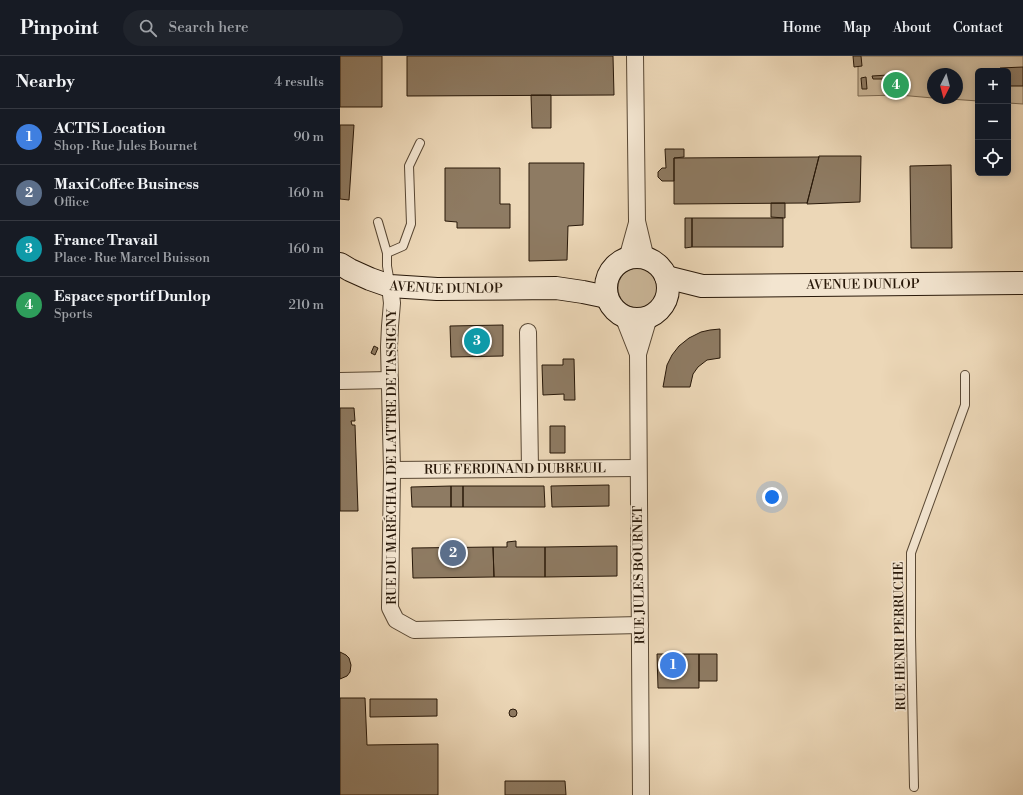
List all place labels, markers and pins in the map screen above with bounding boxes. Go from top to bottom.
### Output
pin: 4 [883,70,909,100]
pin: 3 [464,326,490,356]
pin: 2 [440,538,466,568]
pin: 1 [660,650,686,680]

